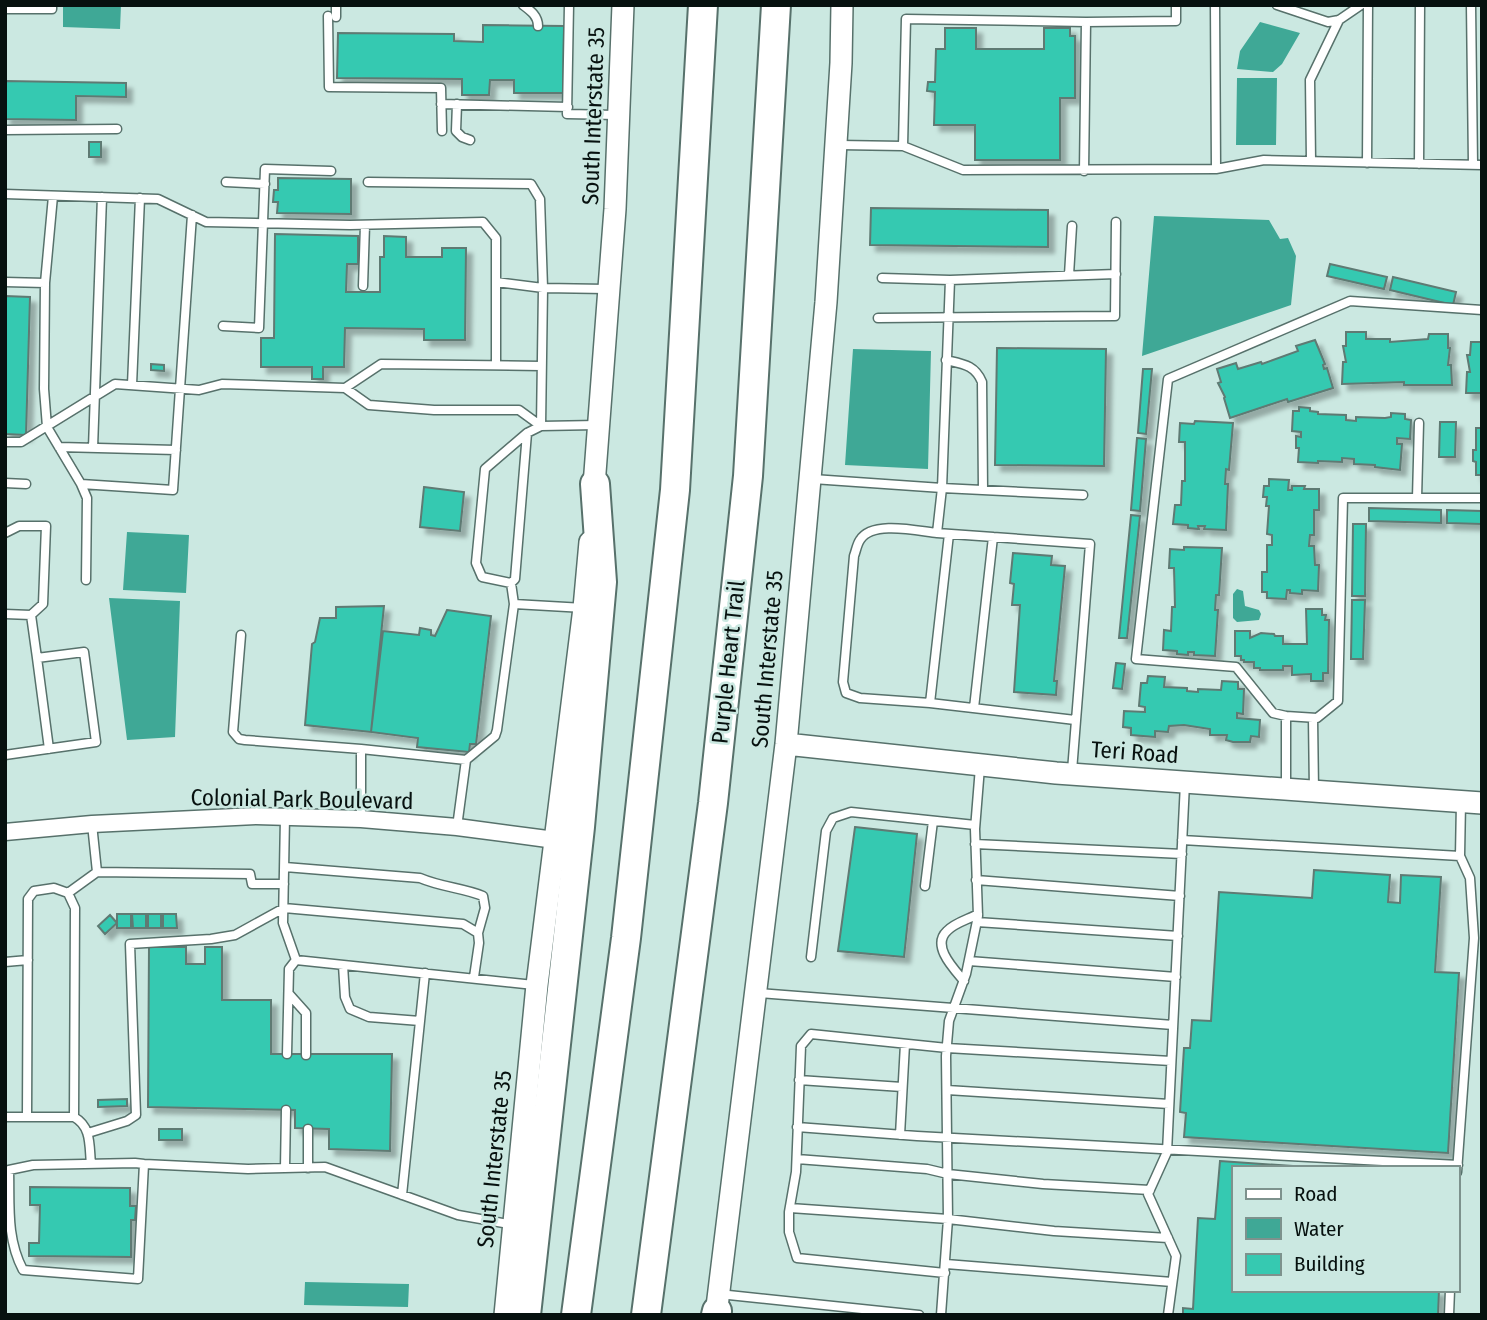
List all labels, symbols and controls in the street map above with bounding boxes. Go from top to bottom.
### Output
street label: South Interstate 35 [576,26,610,206]
street label: South Interstate 35 [745,569,789,749]
street label: Purple Heart Trail [705,579,751,745]
street label: Teri Road [1090,735,1180,769]
street label: Colonial Park Boulevard [190,783,414,815]
street label: South Interstate 35 [471,1069,517,1249]
legend [1232,1166,1459,1292]
text: Road [1294,1181,1338,1207]
text: Water [1294,1216,1344,1242]
text: Building [1294,1251,1365,1277]

